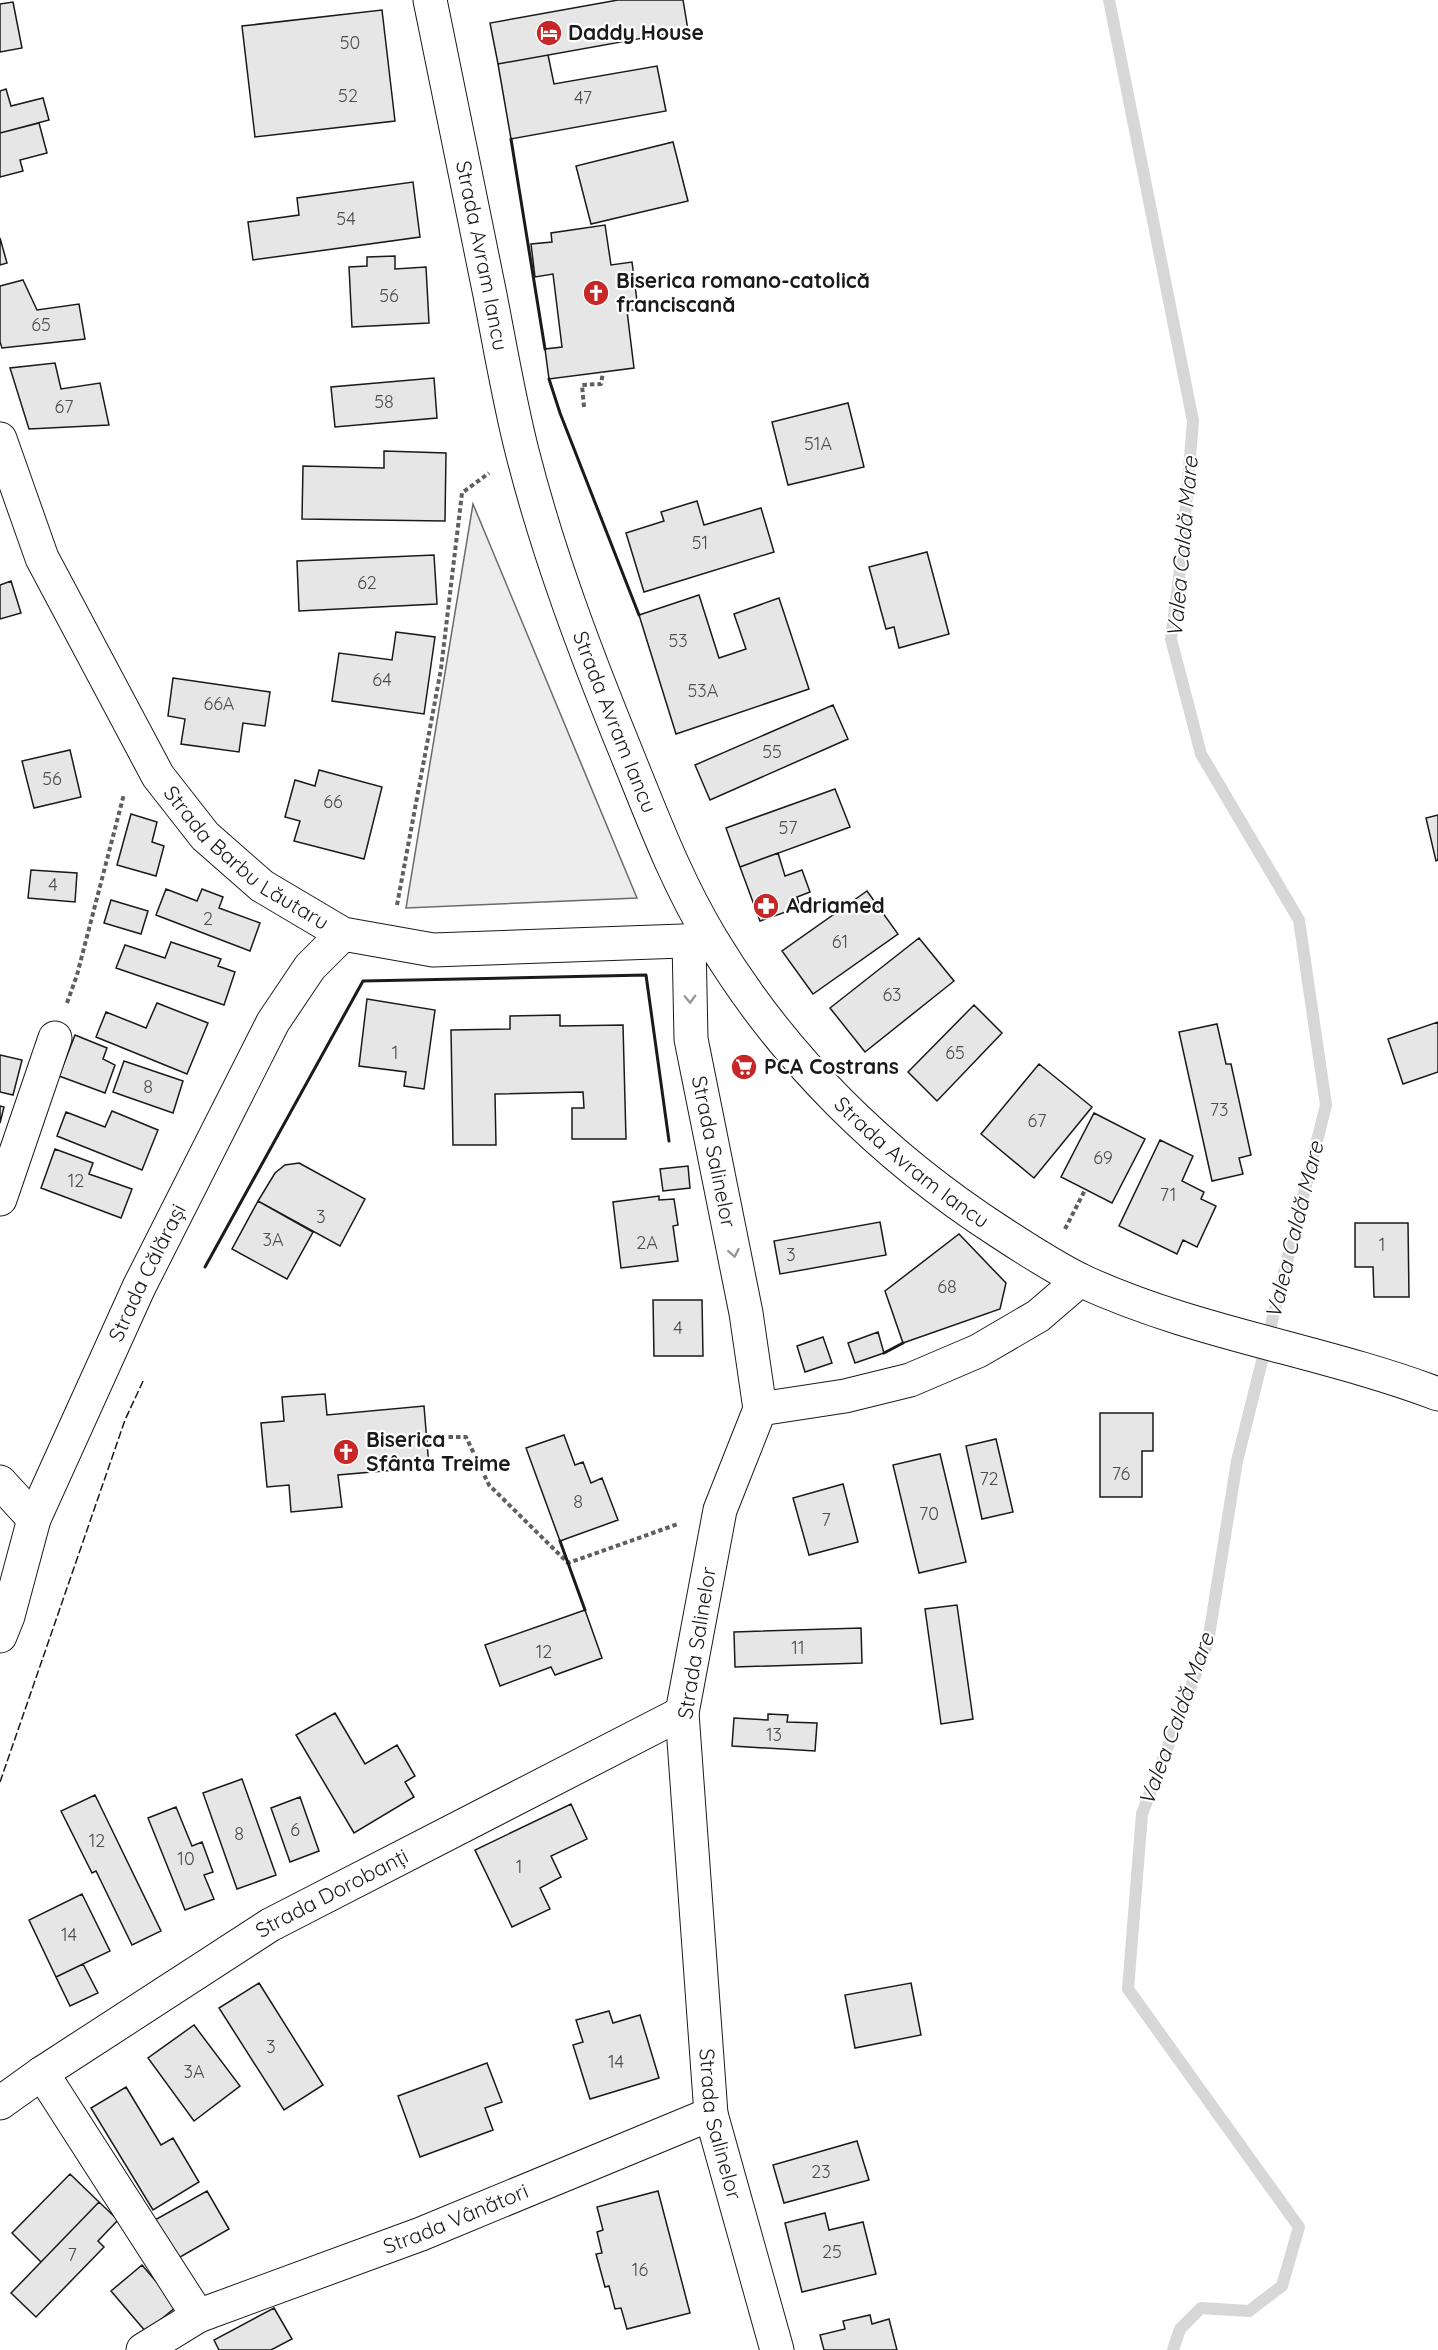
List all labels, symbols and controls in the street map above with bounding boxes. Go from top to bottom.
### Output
hotel icon: Daddy House [534,18,564,48]
place label: Daddy House [568,19,704,45]
house number: 50 [340,31,360,54]
house number: 52 [338,84,358,107]
house number: 47 [574,86,592,109]
street label: Strada Avram Iancu [451,158,514,353]
house number: 54 [336,207,356,230]
place label: Biserica romano-catolică franciscană [616,267,870,317]
church icon: Biserica romano-catolică franciscană [581,278,611,308]
house number: 56 [379,284,399,307]
house number: 65 [31,313,51,336]
house number: 58 [374,390,394,413]
house number: 67 [55,395,73,418]
house number: 51A [804,432,832,455]
water label: Valea Caldă Mare [1160,454,1204,639]
house number: 51 [692,531,708,554]
house number: 62 [357,571,377,594]
street label: Strada Avram Iancu [568,627,663,816]
house number: 53 [668,629,688,652]
house number: 64 [372,668,392,691]
house number: 53A [688,679,719,702]
house number: 66A [203,692,235,715]
house number: 55 [762,740,782,763]
house number: 56 [42,767,62,790]
street label: Strada Barbu Lăutaru [159,780,334,935]
house number: 66 [323,790,343,813]
house number: 57 [778,816,798,839]
house number: 4 [48,873,58,896]
pharmacy icon: Adriamed [751,891,781,921]
place label: Adriamed [786,892,885,918]
house number: 2 [203,907,213,930]
house number: 61 [832,930,848,953]
house number: 63 [882,983,902,1006]
one-way arrow [684,994,697,1003]
house number: 1 [392,1041,398,1064]
house number: 65 [945,1041,965,1064]
supermarket icon: PCA Costrans [729,1052,759,1082]
place label: PCA Costrans [764,1053,899,1079]
street label: Strada Salinelor [687,1073,743,1230]
house number: 8 [143,1075,153,1098]
street label: Strada Avram Iancu [829,1091,994,1233]
house number: 73 [1210,1098,1228,1121]
house number: 67 [1028,1109,1046,1132]
water label: Valea Caldă Mare [1258,1137,1330,1321]
house number: 69 [1093,1146,1113,1169]
house number: 12 [68,1169,84,1192]
house number: 71 [1160,1183,1176,1206]
street label: Strada Călărași [102,1199,191,1345]
house number: 3 [316,1205,326,1228]
house number: 3A [262,1228,284,1251]
house number: 2A [636,1231,658,1254]
house number: 1 [1379,1233,1385,1256]
house number: 3 [786,1243,796,1266]
one-way arrow [727,1247,740,1257]
house number: 68 [937,1275,957,1298]
house number: 4 [673,1316,683,1339]
place label: Biserica Sfânta Treime [366,1426,511,1476]
church icon: Biserica Sfânta Treime [331,1437,361,1467]
house number: 76 [1112,1462,1130,1485]
house number: 72 [979,1467,999,1490]
house number: 8 [573,1490,583,1513]
house number: 70 [919,1502,939,1525]
house number: 7 [821,1508,831,1531]
street label: Strada Salinelor [671,1565,721,1721]
water label: Valea Caldă Mare [1132,1627,1221,1809]
house number: 11 [791,1636,805,1659]
house number: 12 [536,1640,552,1663]
house number: 13 [766,1723,782,1746]
house number: 6 [290,1818,300,1841]
house number: 8 [234,1822,244,1845]
house number: 12 [89,1829,105,1852]
street label: Strada Dorobanți [250,1842,412,1943]
house number: 10 [177,1847,195,1870]
house number: 1 [516,1855,522,1878]
house number: 14 [61,1923,77,1946]
house number: 3 [266,2035,276,2058]
street label: Strada Salinelor [694,2047,748,2202]
house number: 14 [608,2050,624,2073]
house number: 3A [183,2060,205,2083]
house number: 23 [811,2160,831,2183]
street label: Strada Vânători [379,2177,532,2259]
house number: 25 [822,2240,842,2263]
house number: 7 [67,2243,77,2266]
house number: 16 [632,2258,648,2281]

